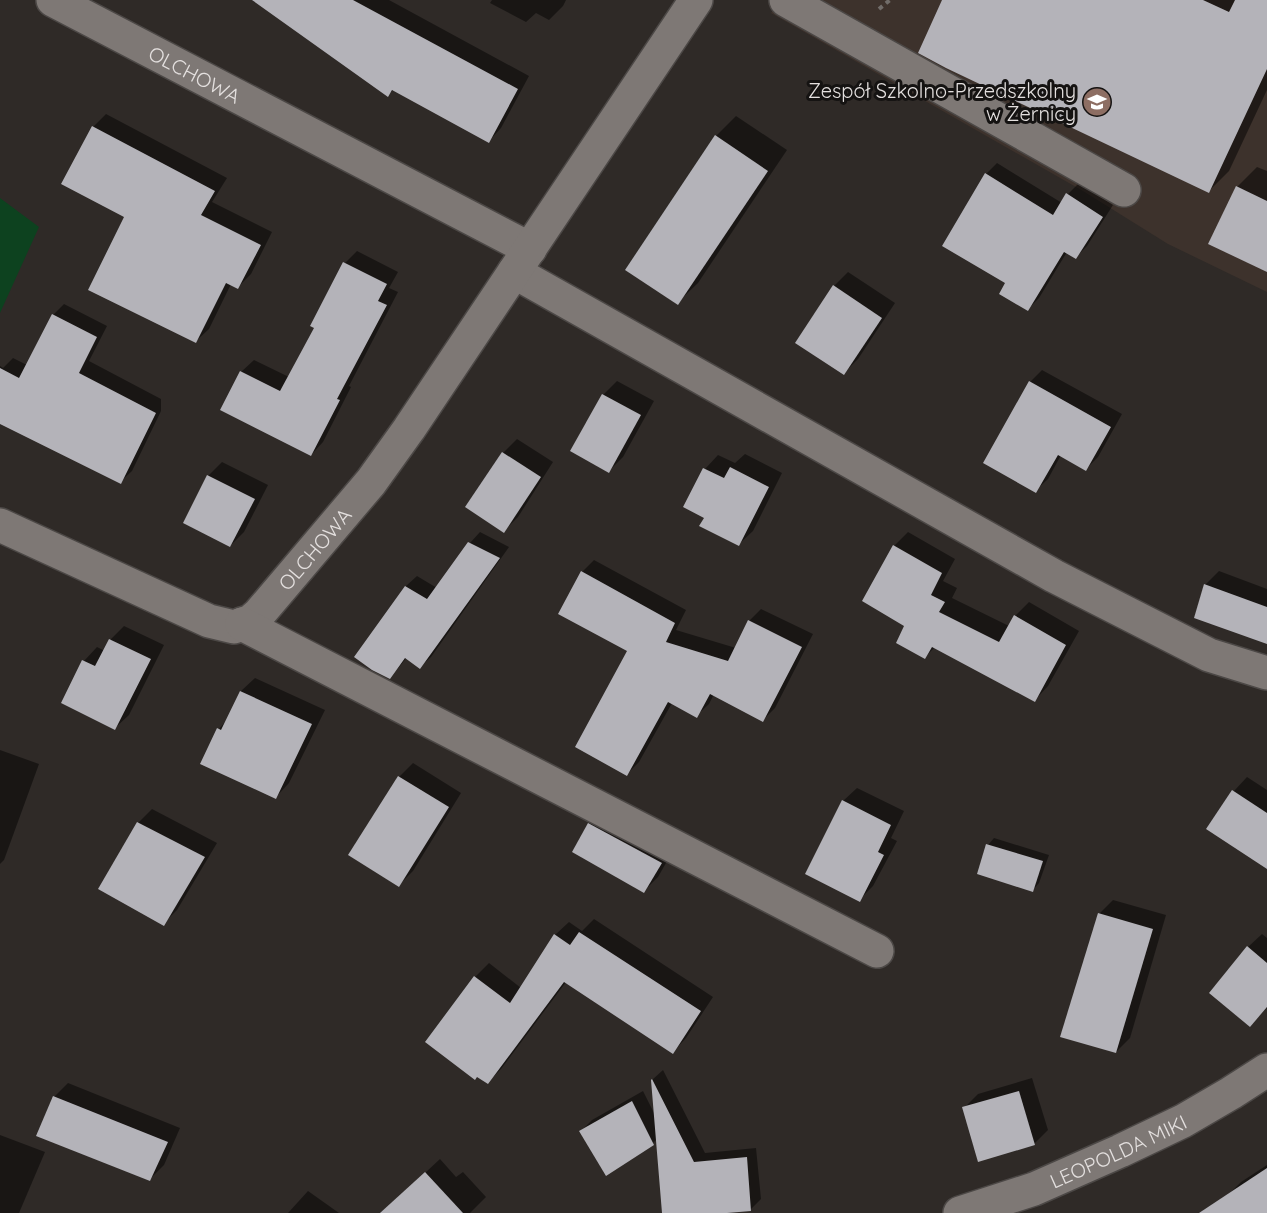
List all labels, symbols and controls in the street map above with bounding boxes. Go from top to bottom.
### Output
street label: OLCHOWA [145,40,245,108]
place label: Zespół Szkolno-Przedszkolny w Żernicy [808,78,1076,126]
school or university icon: Zespół Szkolno-Przedszkolny w Żernicy [1081,86,1113,118]
street label: OLCHOWA [272,502,356,595]
street label: LEOPOLDA MIKI [1046,1109,1191,1193]

